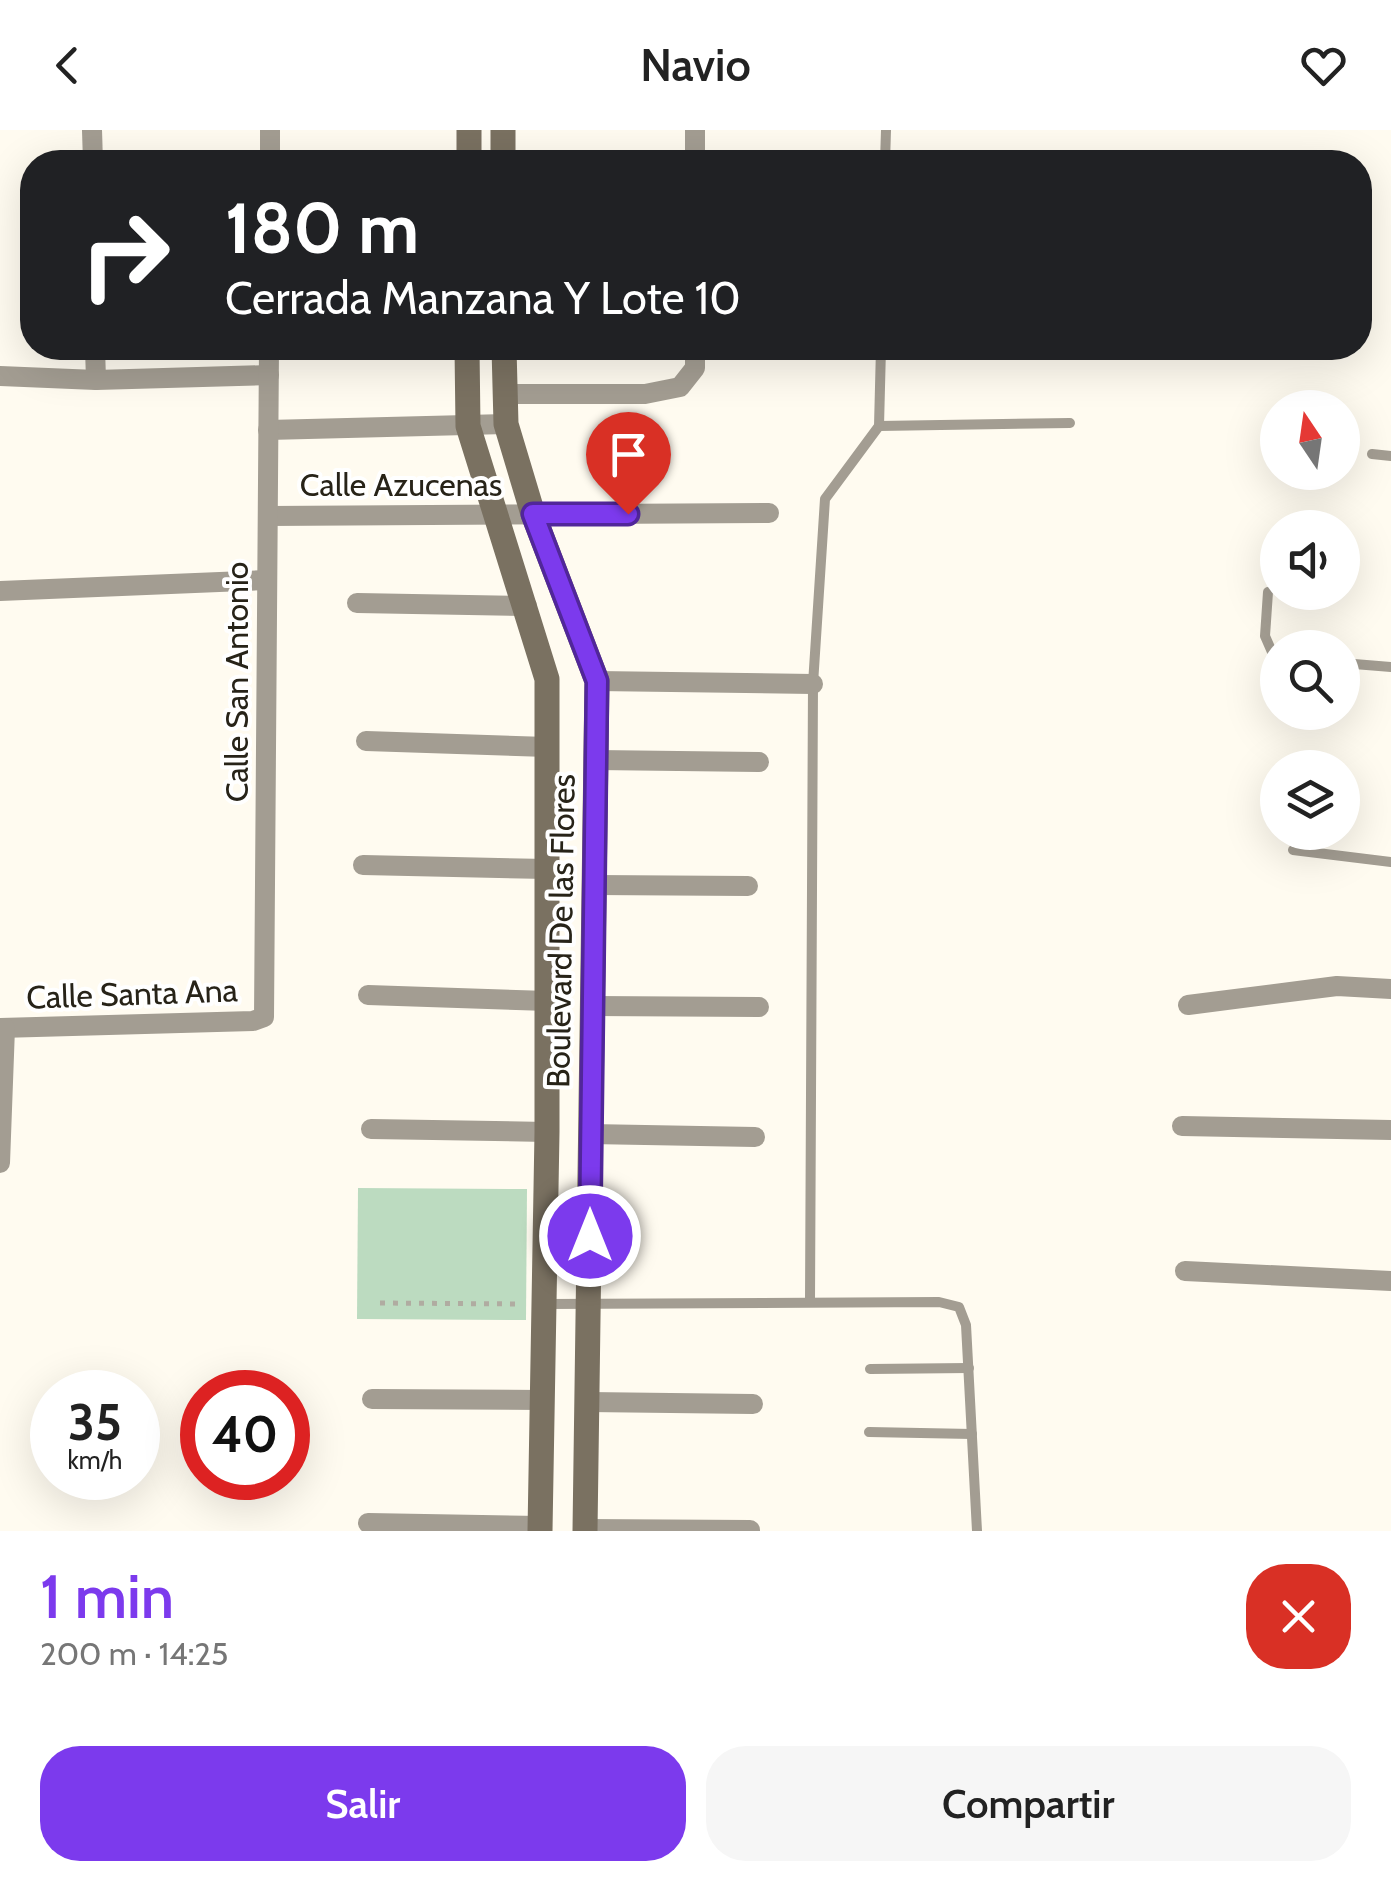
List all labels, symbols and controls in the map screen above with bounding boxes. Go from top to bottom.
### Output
icon: back [40,38,95,93]
text: Navio [640,38,751,92]
icon: heart [1296,38,1351,93]
text: 180 m [225,185,419,271]
icon: right [60,190,190,320]
text: Cerrada Manzana Y Lote 10 [225,271,741,325]
north arrow [1260,390,1360,490]
map controls [1260,390,1360,850]
pin [586,412,671,515]
icon: arrive [601,427,656,482]
street label: Calle Azucenas [300,465,502,504]
button: sound [1260,510,1360,610]
street label: Calle San Antonio [217,562,256,802]
button: search [1260,630,1360,730]
button: layers [1260,750,1360,850]
street label: Boulevard De las Flores [538,774,583,1088]
street label: Calle Santa Ana [26,970,239,1017]
position arrow [538,1184,642,1288]
speed limit sign: 40 [180,1370,310,1500]
text: 35 [68,1392,122,1453]
text: km/h [68,1445,122,1475]
text: 1 min [40,1560,174,1633]
button: close [1246,1564,1351,1669]
text: 200 m · 14:25 [40,1634,228,1673]
button: Salir [40,1746,686,1861]
button: Compartir [706,1746,1351,1861]

